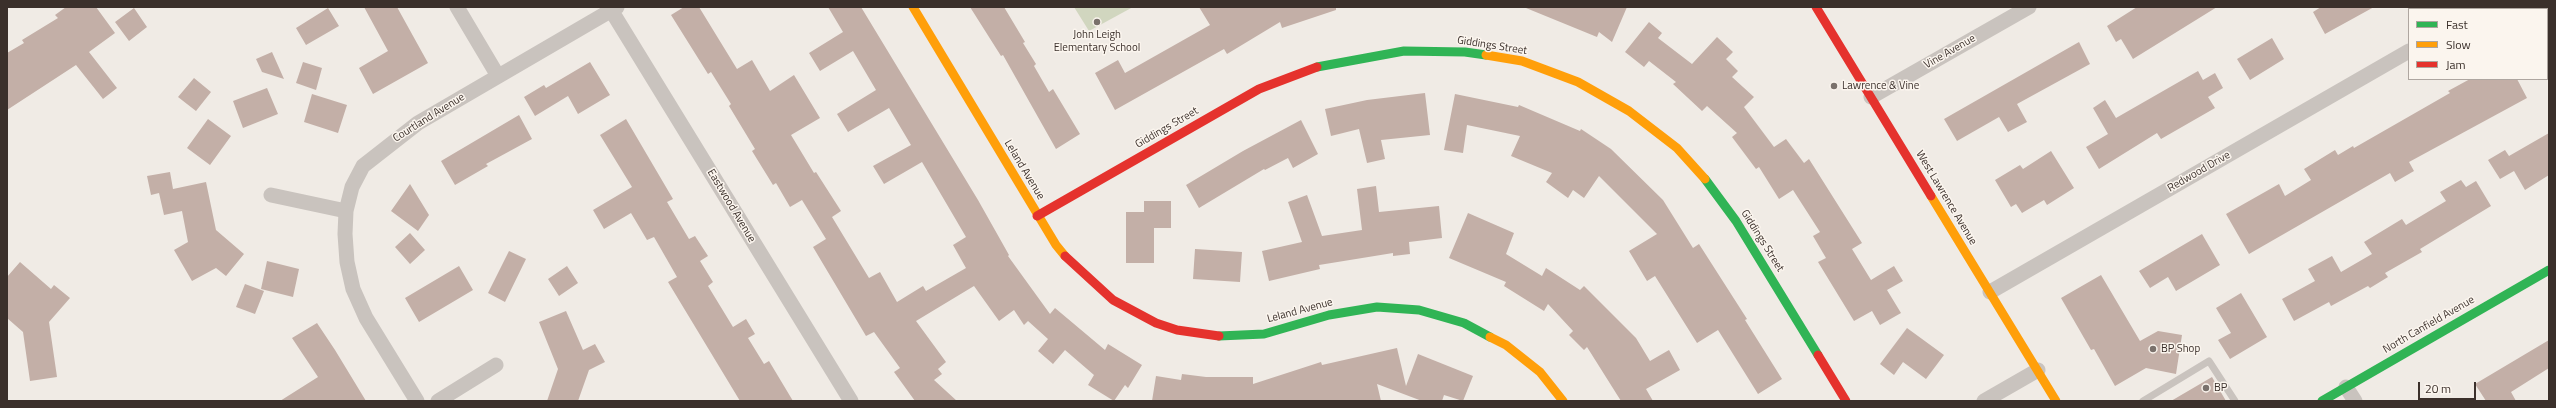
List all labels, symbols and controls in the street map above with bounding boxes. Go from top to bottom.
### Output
legend [2408,8,2548,80]
text: Fast [2446,15,2468,34]
marker: John Leigh Elementary School [1092,17,1102,27]
place label: John Leigh Elementary School [1054,28,1140,54]
street label: Vine Avenue [1922,32,1978,72]
street label: Giddings Street [1456,34,1528,58]
text: Slow [2446,35,2471,54]
text: Jam [2446,55,2466,74]
place label: Lawrence & Vine [1842,79,1919,93]
marker: Lawrence & Vine [1829,81,1839,91]
street label: Courtland Avenue [391,91,467,145]
street label: Giddings Street [1133,105,1201,151]
street label: Leland Avenue [1001,138,1047,202]
street label: West Lawrence Avenue [1913,148,1979,248]
street label: Redwood Drive [2165,149,2233,195]
street label: Eastwood Avenue [704,167,758,245]
street label: Giddings Street [1738,208,1786,274]
street label: North Canfield Avenue [2381,293,2477,357]
street label: Leland Avenue [1266,296,1334,326]
place label: BP Shop [2161,342,2200,356]
marker: BP Shop [2148,344,2158,354]
scale bar [2420,374,2478,400]
text: 20 m [2425,379,2451,398]
place label: BP [2214,381,2227,395]
marker: BP [2201,383,2211,393]

